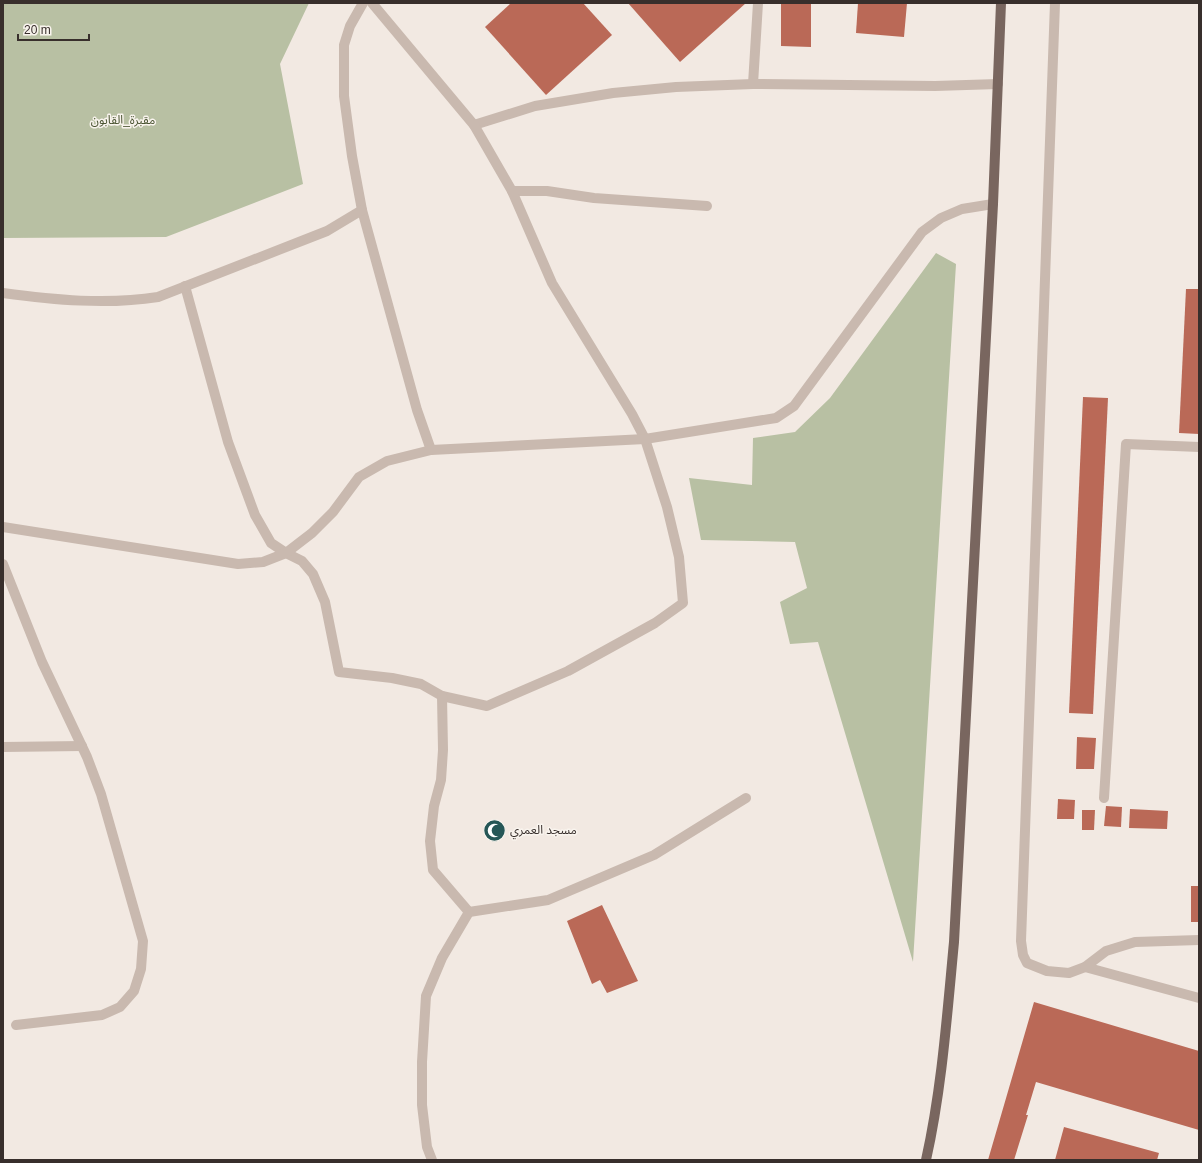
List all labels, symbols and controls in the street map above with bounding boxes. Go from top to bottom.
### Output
scale bar [18,16,89,42]
text: 20 m [24,23,51,37]
park label: مقبرة_القابون [91,113,155,127]
mosque icon: مسجد العمري [482,817,508,843]
place label: مسجد العمري [510,823,577,840]

